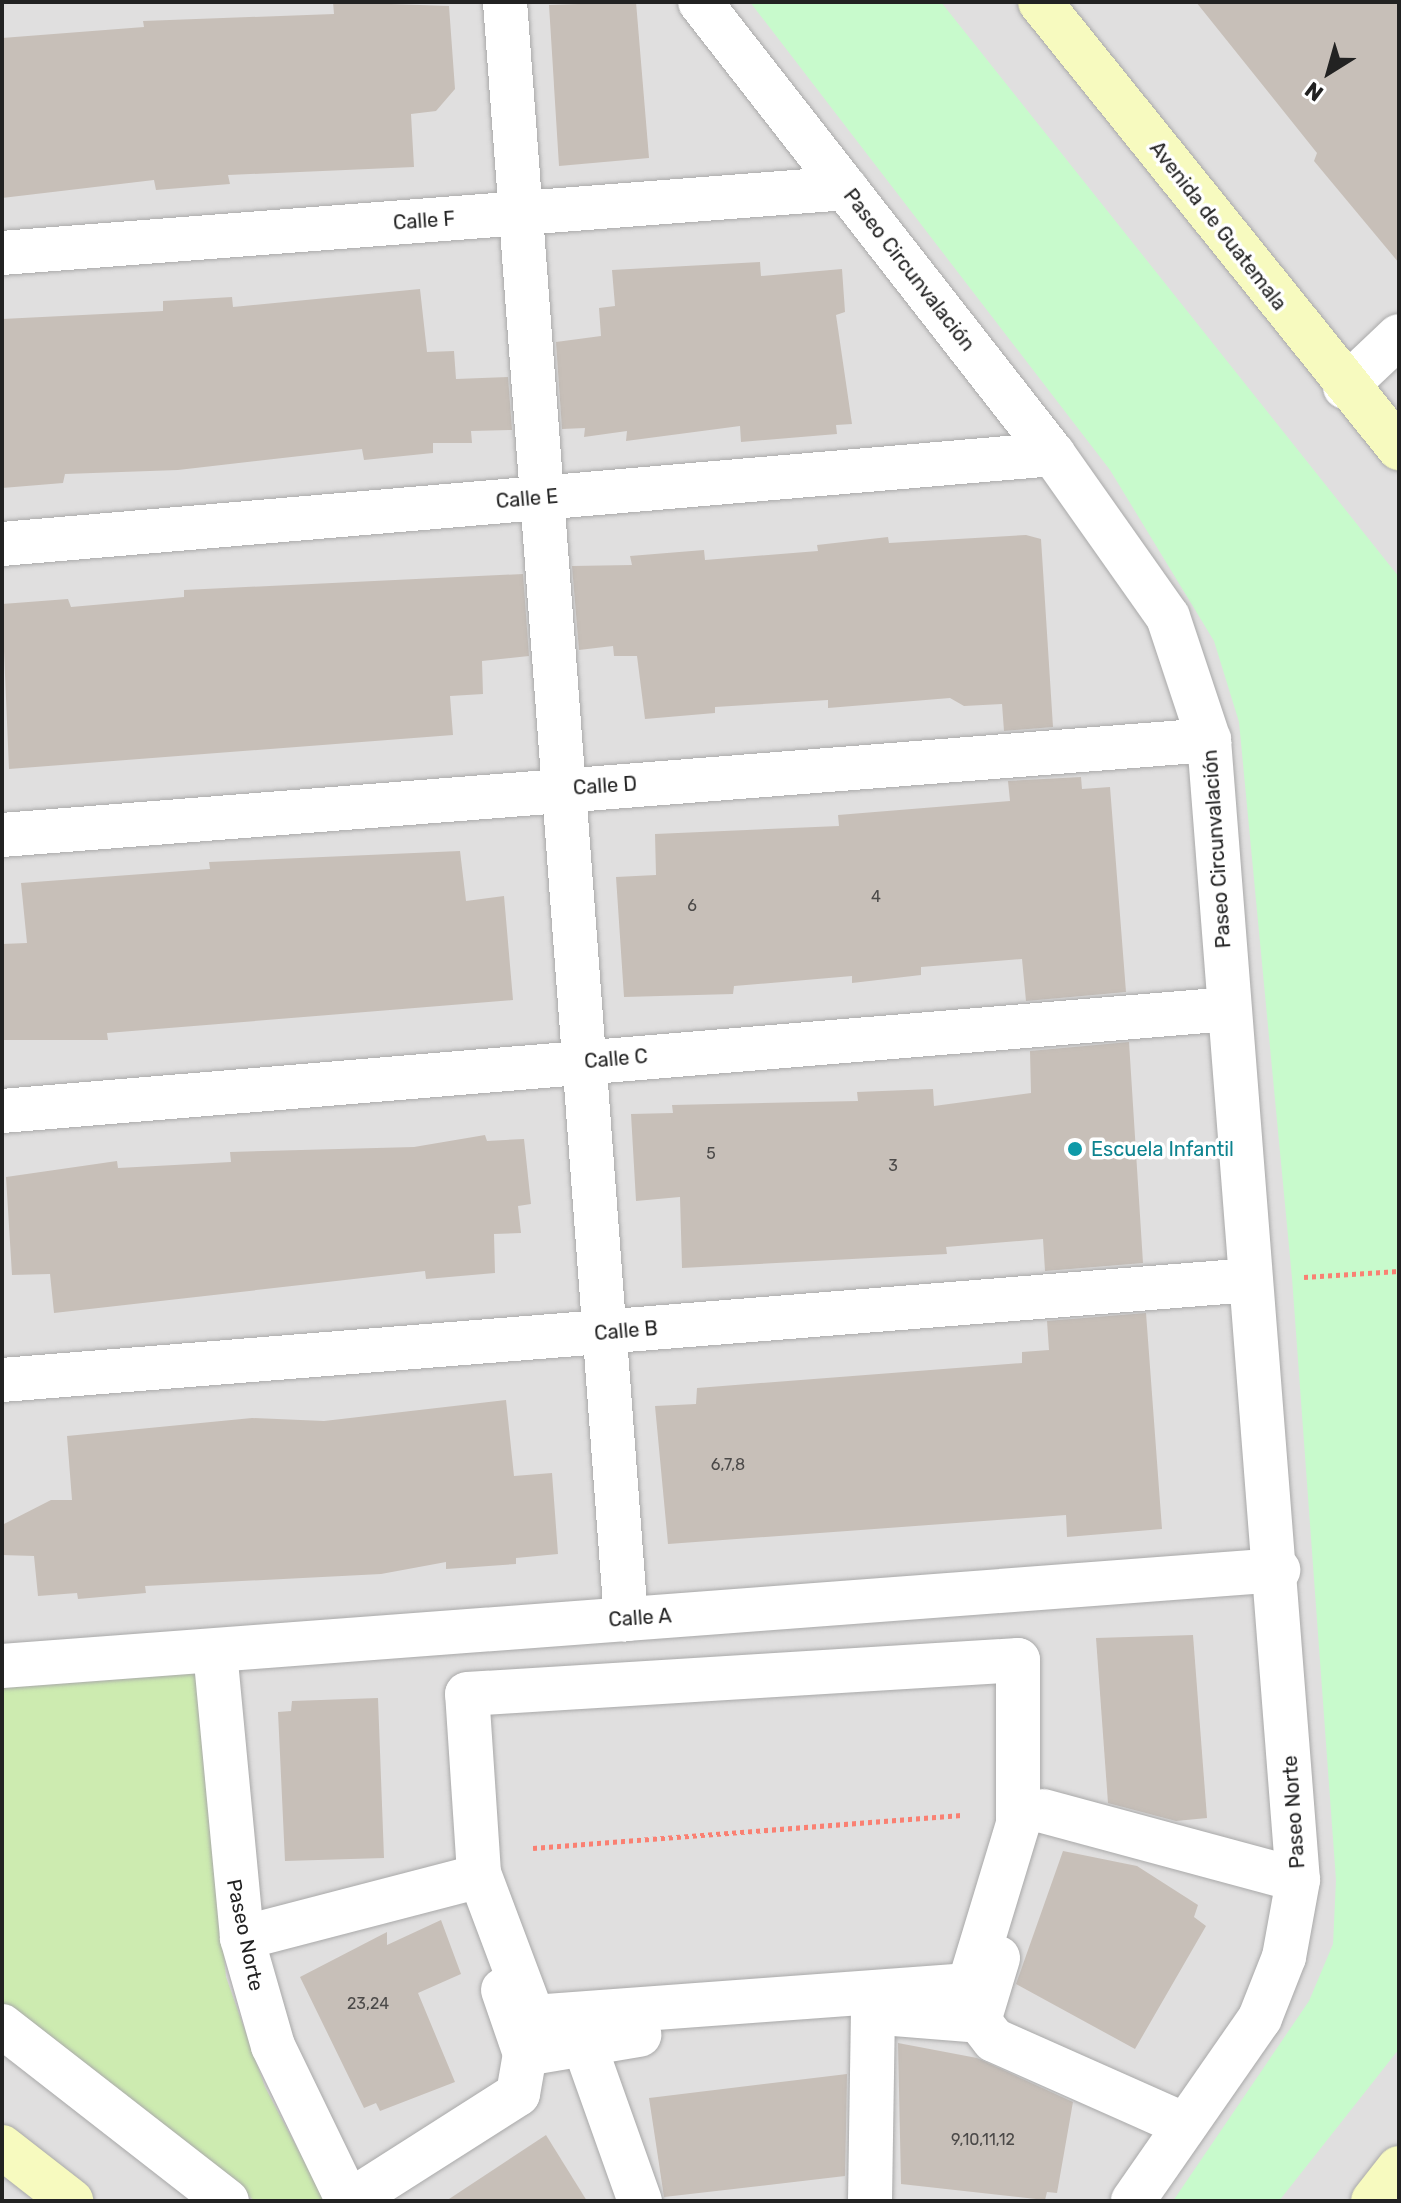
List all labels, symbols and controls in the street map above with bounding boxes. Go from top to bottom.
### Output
north arrow [1289,32,1369,112]
text: N [1300,76,1329,107]
street label: Avenida de Guatemala [1145,137,1291,315]
street label: Paseo Circunvalación [838,184,980,356]
street label: Calle F [392,207,456,235]
street label: Calle E [495,484,559,514]
street label: Paseo Circunvalación [1198,749,1236,949]
street label: Calle D [572,772,638,800]
house number: 4 [871,887,881,907]
house number: 6 [687,896,697,916]
street label: Calle C [583,1044,649,1074]
place label: Escuela Infantil [1091,1137,1234,1161]
marker: Escuela Infantil [1066,1140,1084,1158]
house number: 5 [706,1144,716,1164]
house number: 3 [888,1156,898,1176]
street label: Calle B [593,1316,659,1346]
house number: 6,7,8 [711,1455,745,1475]
street label: Calle A [607,1604,673,1632]
street label: Paseo Norte [1278,1755,1310,1869]
street label: Paseo Norte [221,1877,269,1993]
house number: 23,24 [347,1994,389,2014]
house number: 9,10,11,12 [951,2130,1015,2150]

